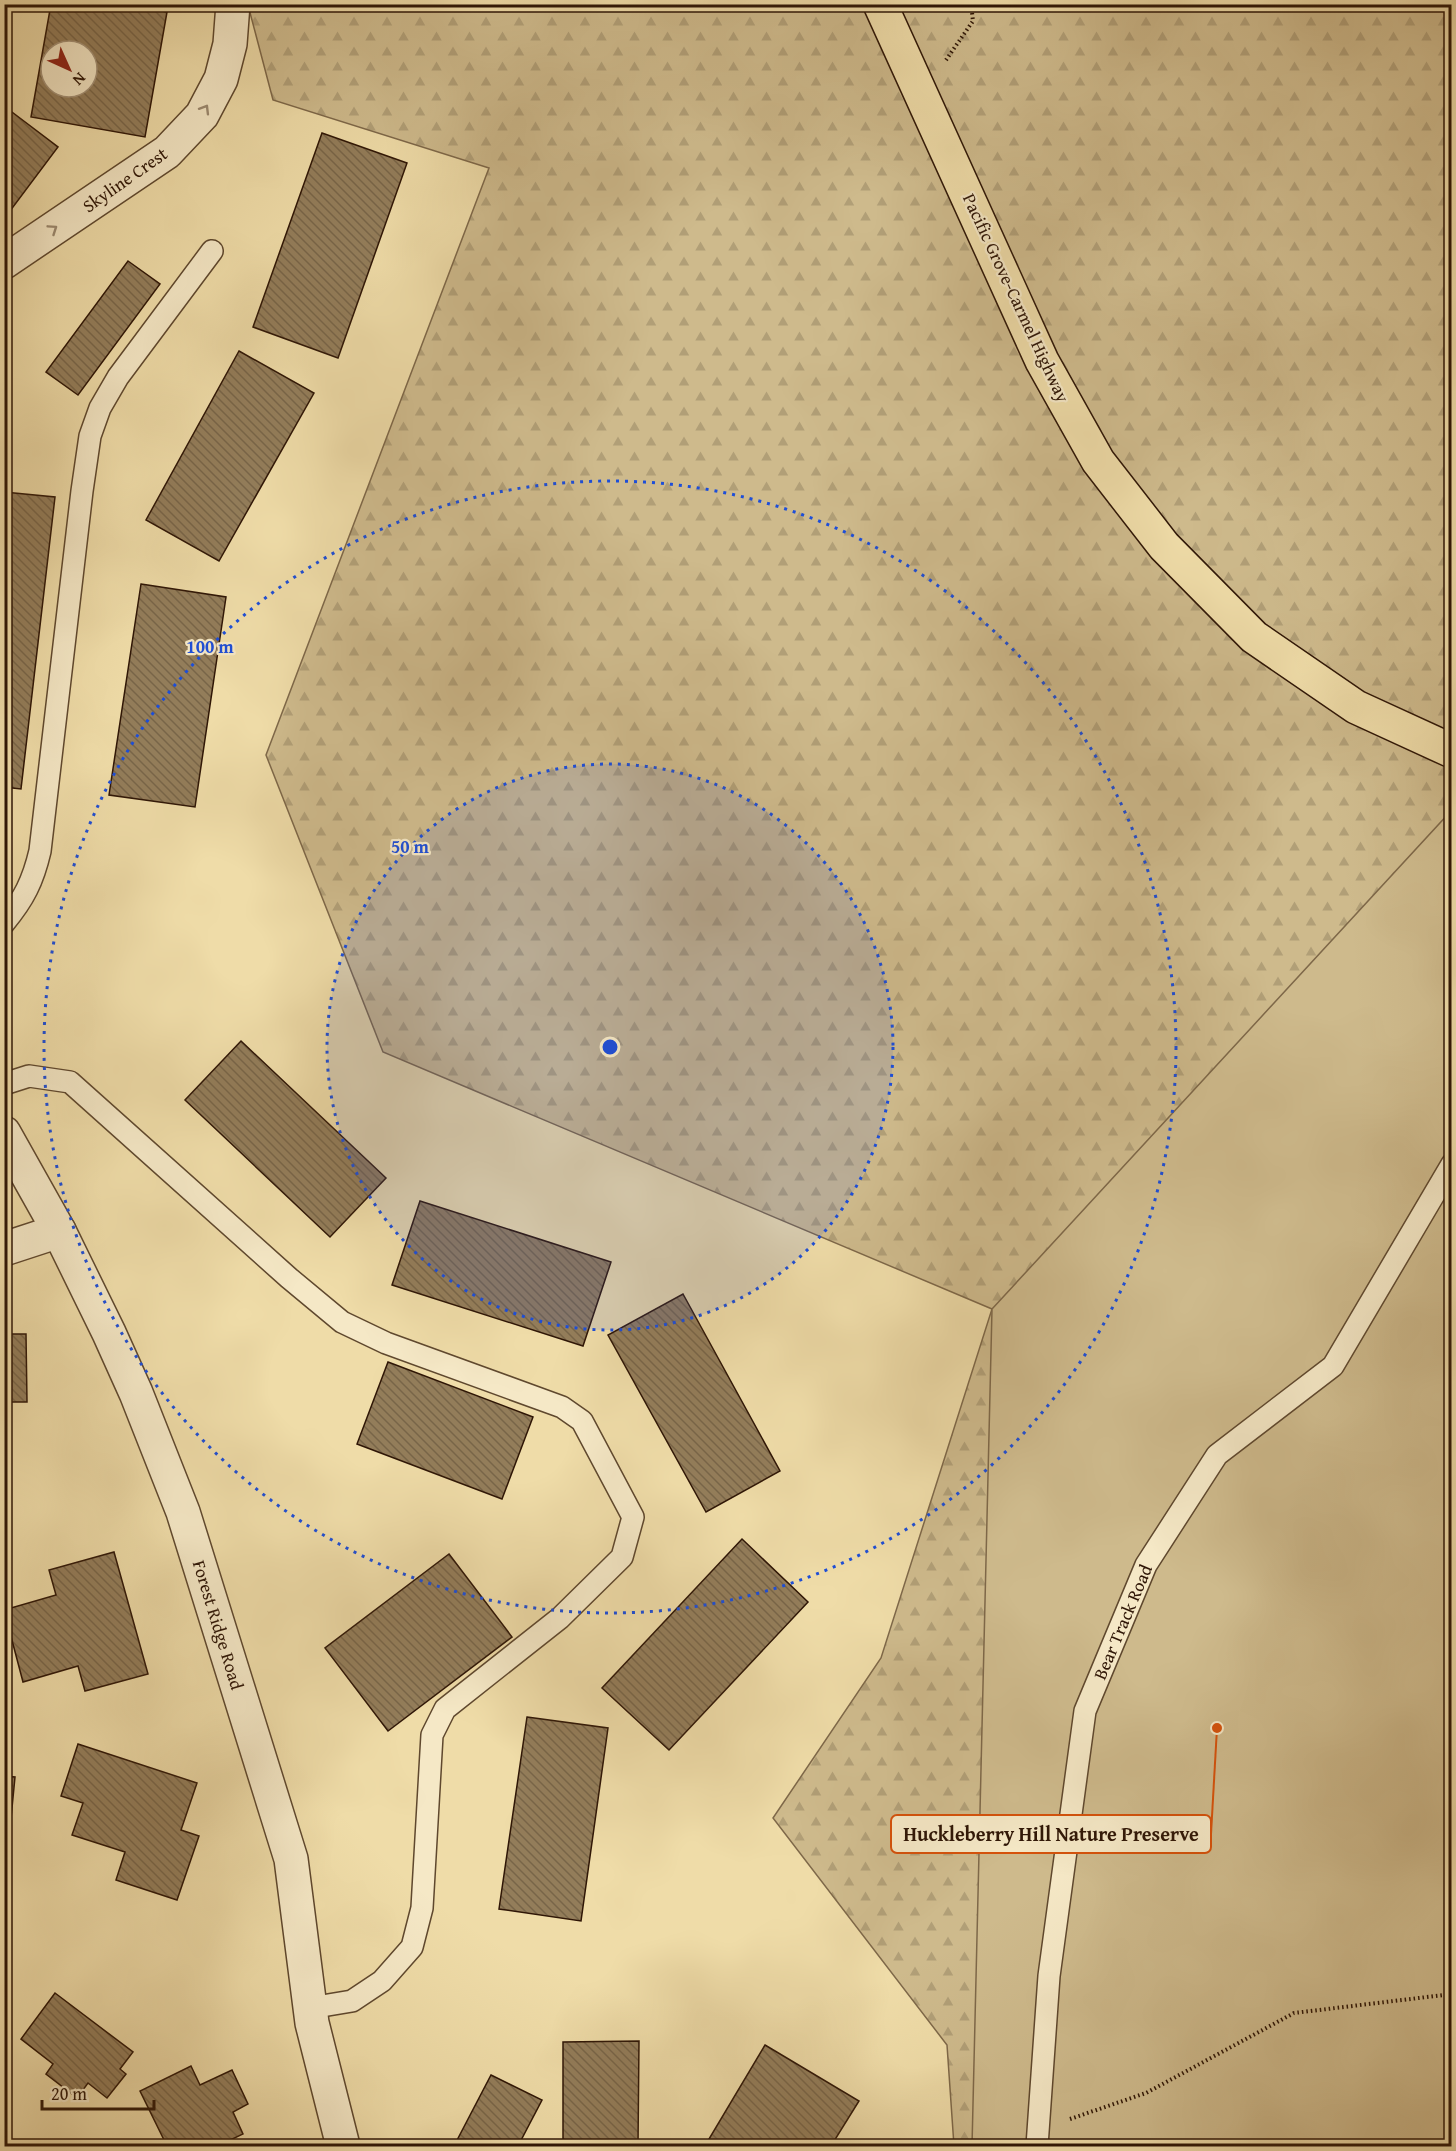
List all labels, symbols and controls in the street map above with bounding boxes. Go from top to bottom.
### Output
north arrow [39,39,99,99]
text: N [67,67,92,92]
one-way arrow [197,105,209,115]
street label: Skyline Crest [77,140,173,219]
street label: Pacific Grove-Carmel Highway [956,189,1077,407]
one-way arrow [46,225,57,236]
text: 100 m [186,633,234,660]
text: 50 m [391,833,430,860]
centre of rings [600,1037,620,1057]
street label: Forest Ridge Road [186,1557,251,1693]
street label: Bear Track Road [1086,1560,1159,1684]
callout: Huckleberry Hill Nature Preserve [891,1815,1211,1853]
text: Huckleberry Hill Nature Preserve [903,1819,1199,1848]
scale bar [42,2073,154,2111]
text: 20 m [51,2080,87,2107]

